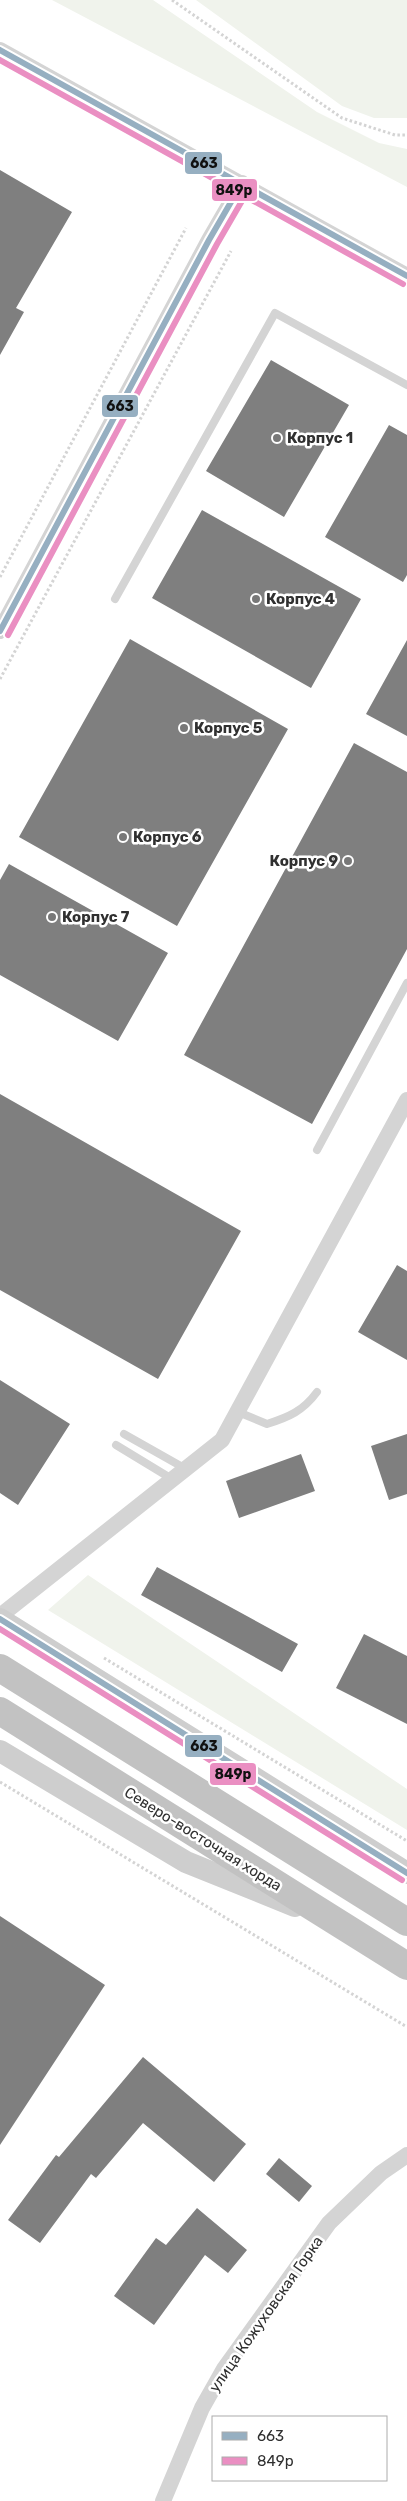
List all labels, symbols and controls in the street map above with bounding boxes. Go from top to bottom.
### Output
line badge: 663 [184,151,223,175]
text: 663 [190,155,218,172]
line badge: 849р [211,178,258,202]
text: 849р [216,182,253,199]
line badge: 663 [101,394,139,418]
text: 663 [106,398,134,415]
place label: Корпус 1 [287,429,353,447]
marker: Корпус 1 [271,432,283,444]
place label: Корпус 4 [266,590,335,608]
marker: Корпус 4 [250,593,262,605]
place label: Корпус 5 [194,719,263,737]
marker: Корпус 5 [178,722,190,734]
place label: Корпус 6 [133,828,202,846]
marker: Корпус 6 [117,831,129,843]
place label: Корпус 9 [270,852,338,870]
marker: Корпус 9 [342,855,354,867]
place label: Корпус 7 [62,908,130,926]
marker: Корпус 7 [46,911,58,923]
line badge: 663 [184,1734,223,1758]
text: 663 [190,1738,218,1755]
line badge: 849р [209,1762,257,1786]
text: 849р [215,1766,252,1783]
street label: Северо-восточная хорда [121,1783,285,1895]
street label: улица Кожуховская Горка [205,2233,327,2395]
legend [212,2416,387,2481]
text: 663 [257,2427,284,2445]
text: 849р [257,2452,294,2470]

